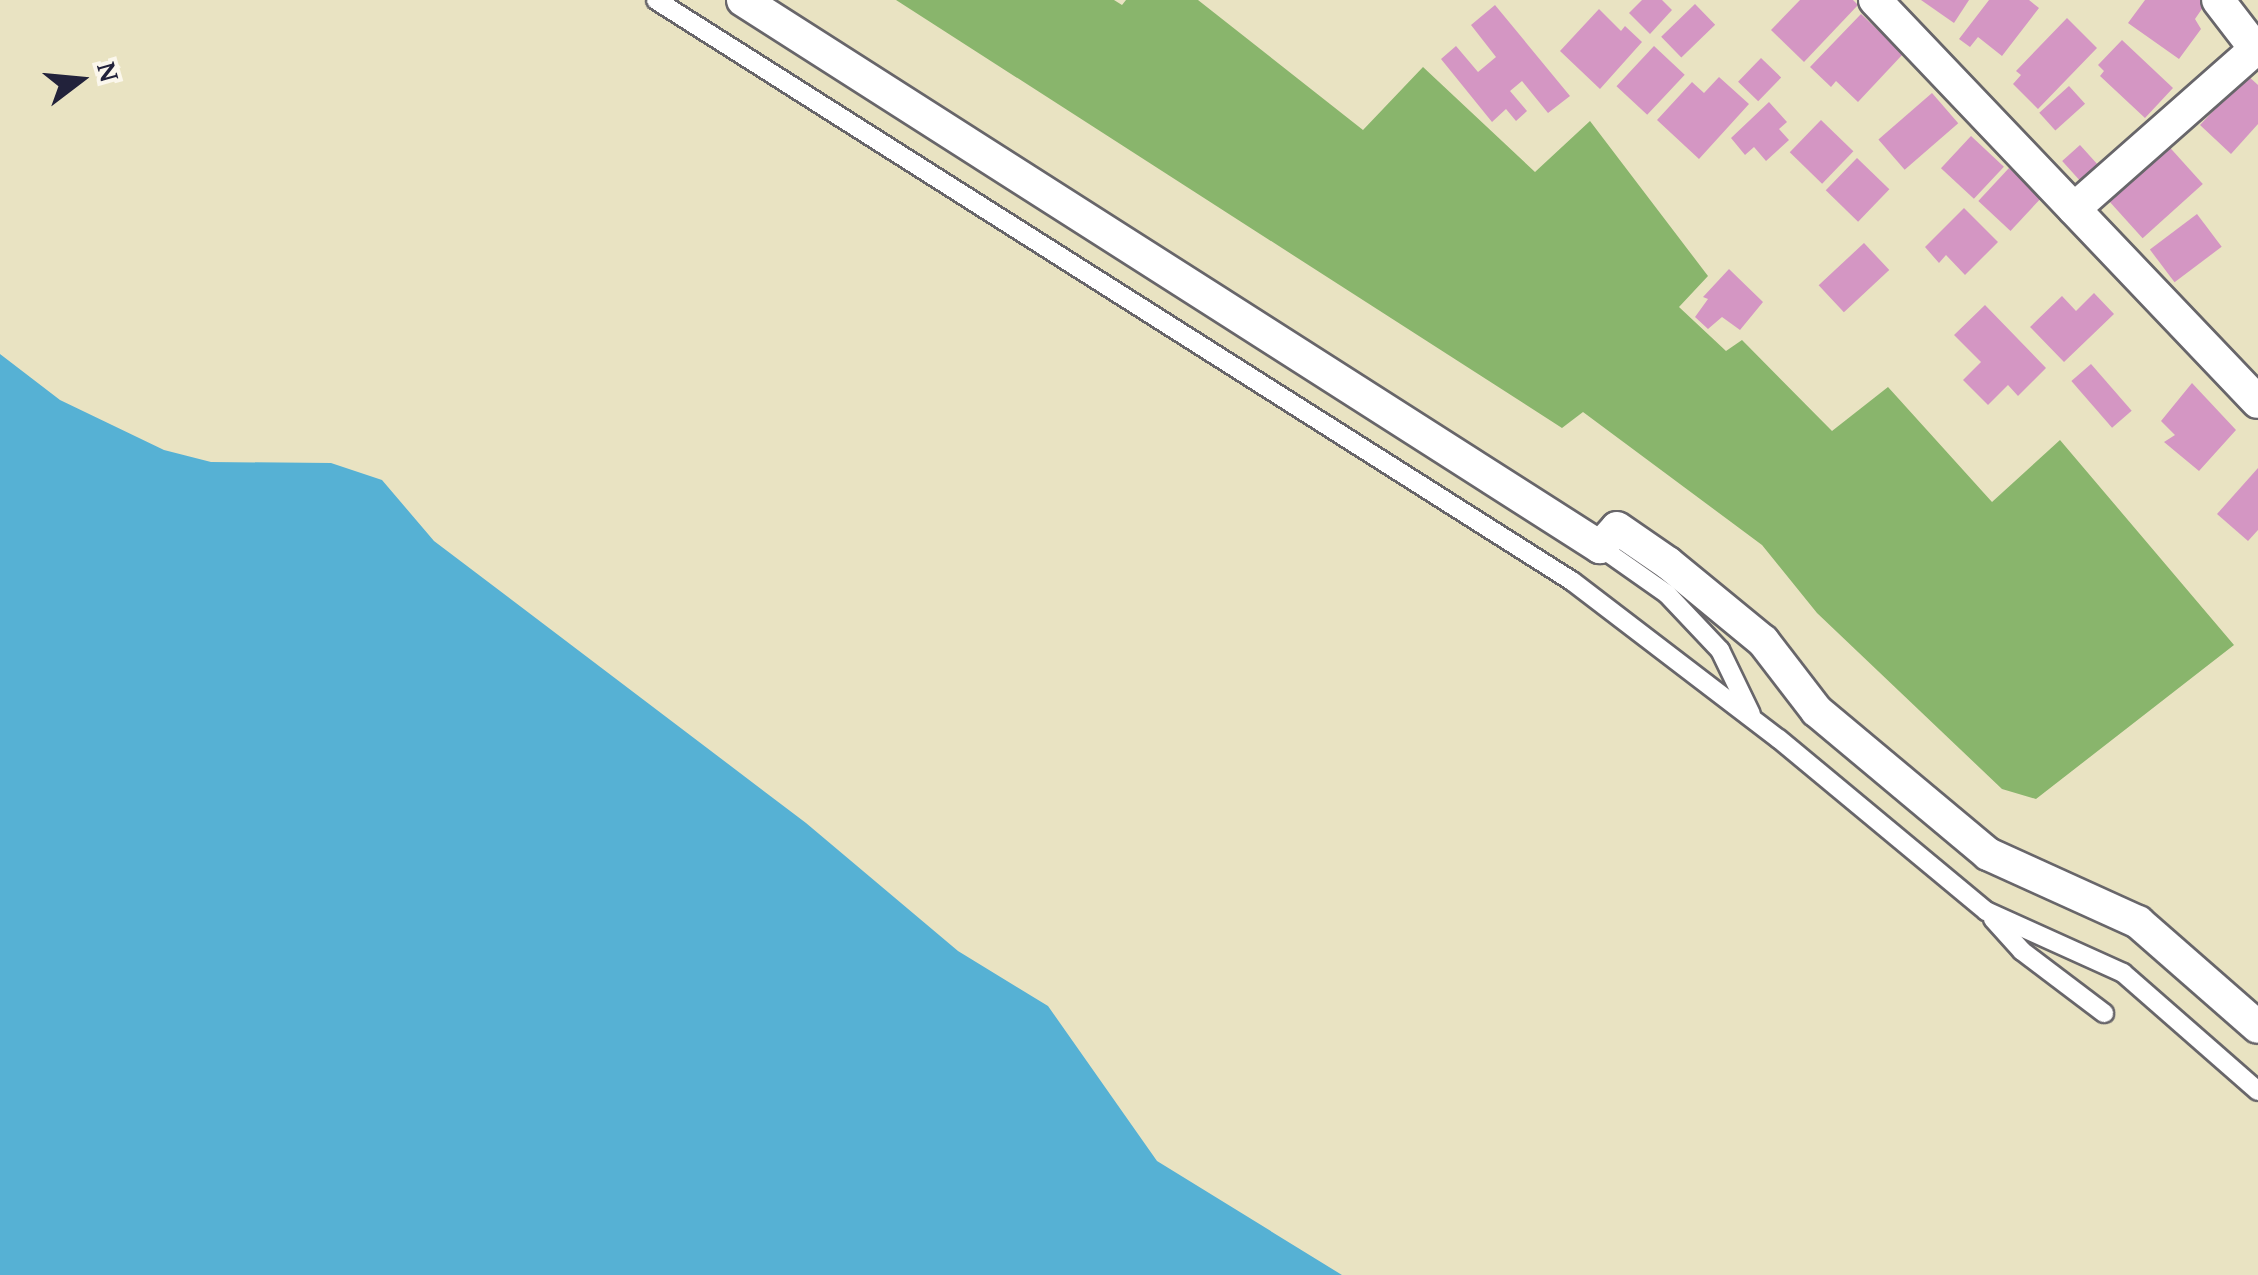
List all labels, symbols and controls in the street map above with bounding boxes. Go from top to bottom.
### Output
north arrow [30,30,130,130]
text: N [87,57,132,86]

